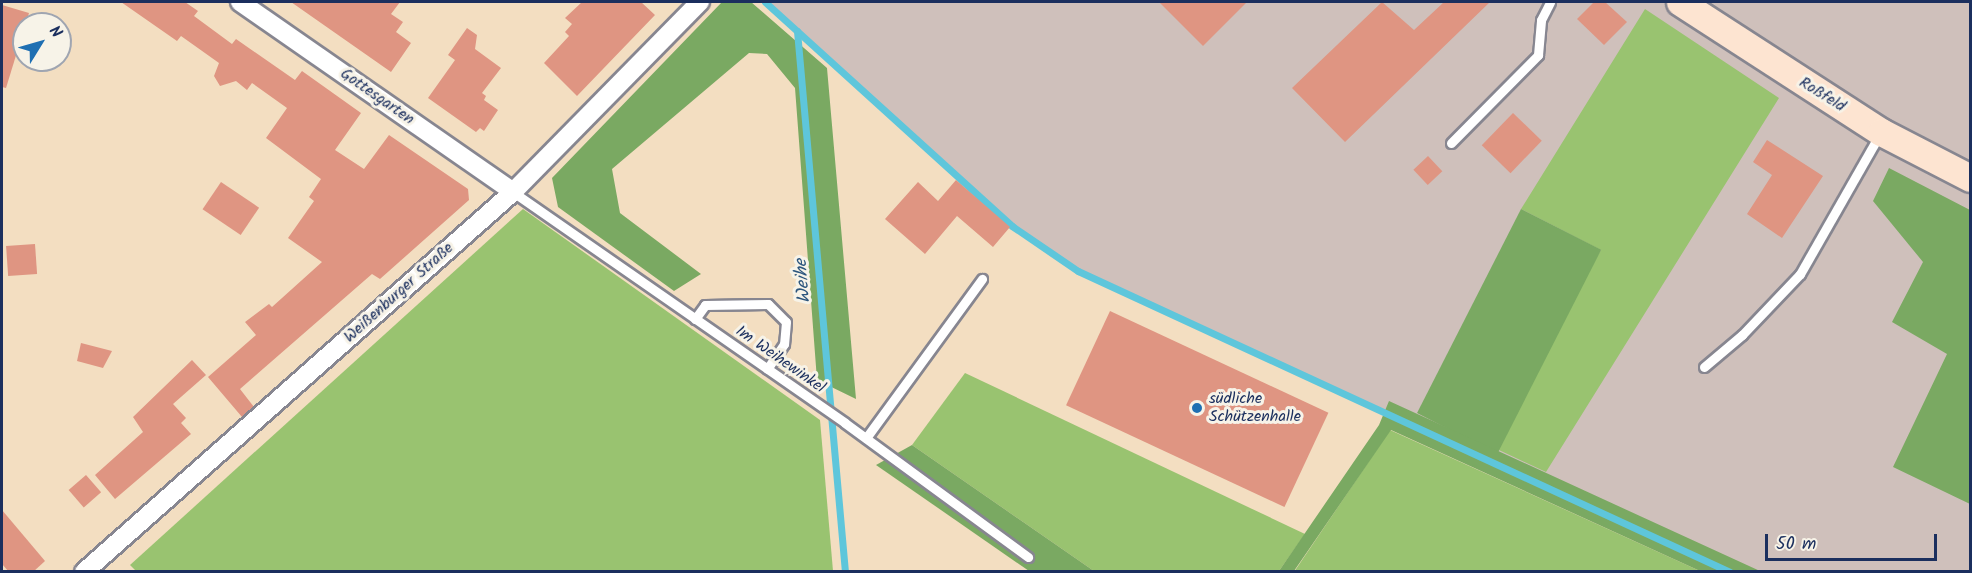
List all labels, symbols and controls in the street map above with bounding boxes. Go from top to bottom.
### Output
north arrow [12,12,72,72]
text: N [42,21,68,44]
street label: Gottesgarten [336,65,418,129]
street label: Roßfeld [1795,73,1849,117]
street label: Weißenburger Straße [340,239,458,347]
water label: Weihe [791,258,817,304]
street label: Im Weihewinkel [731,322,829,398]
place label: südliche Schützenhalle [1209,389,1301,427]
marker: südliche Schützenhalle [1190,401,1204,415]
scale bar [1768,522,1940,560]
text: 50 m [1776,530,1816,559]

